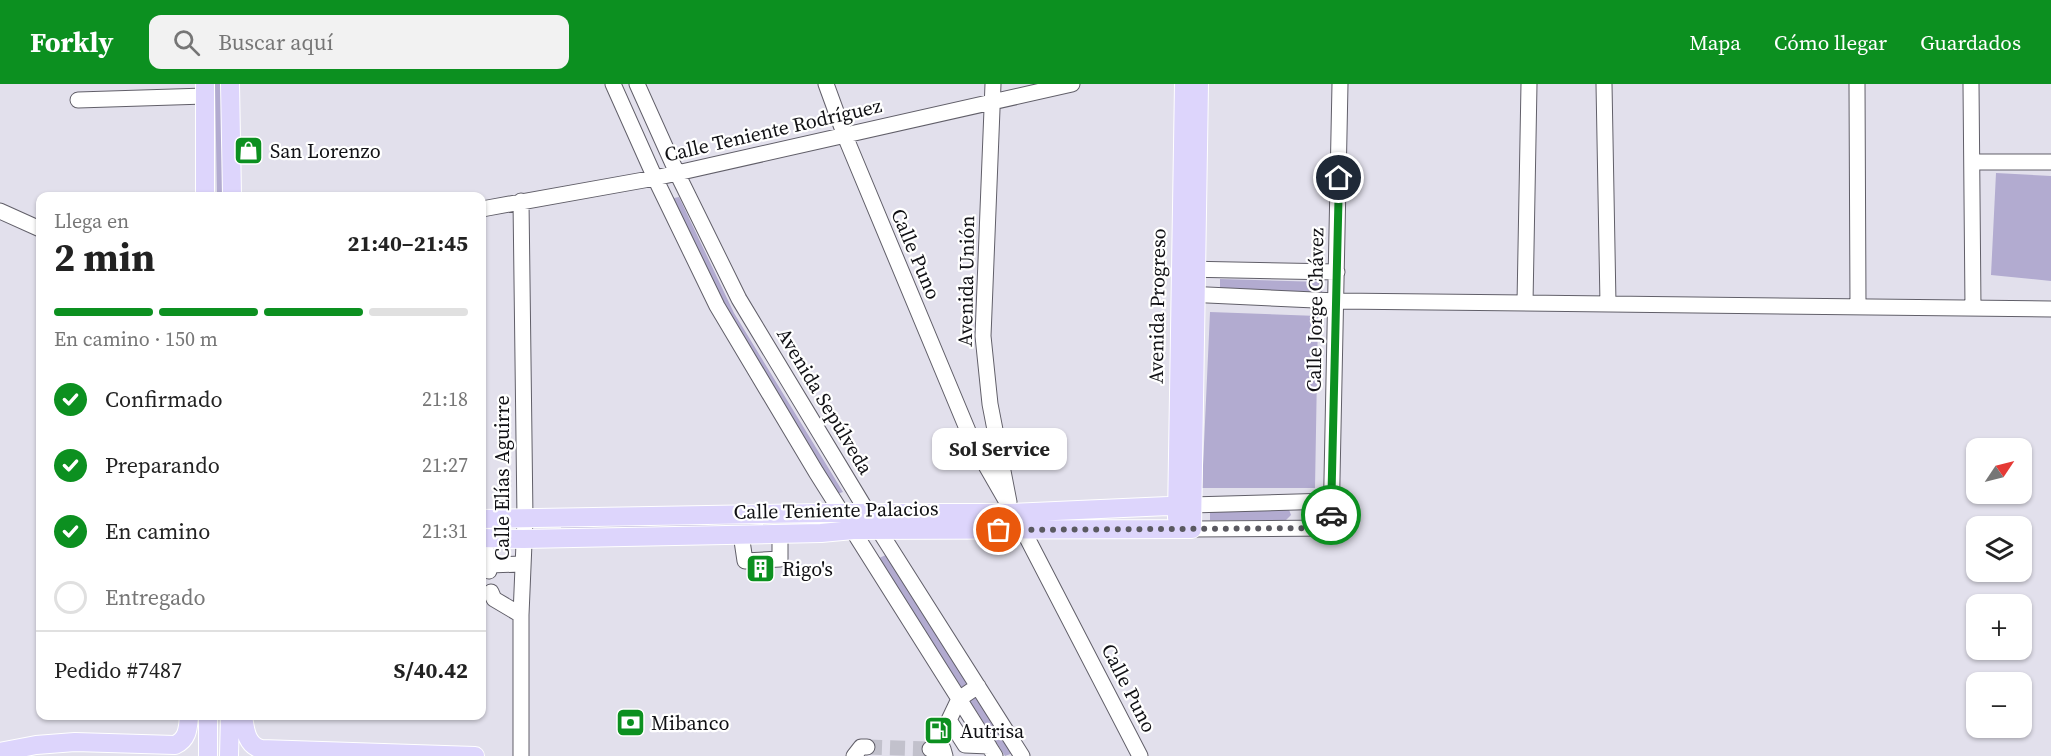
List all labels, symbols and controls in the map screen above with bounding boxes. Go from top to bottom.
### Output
search box [149,15,569,69]
text: Forkly [30,23,113,61]
icon: search [170,26,203,59]
text: Buscar aquí [218,27,333,57]
text: Mapa [1689,28,1741,57]
text: Cómo llegar [1774,28,1887,57]
text: Guardados [1920,28,2021,57]
street label: Calle Teniente Rodríguez [661,91,885,169]
shop icon: San Lorenzo [233,135,265,167]
place label: San Lorenzo [270,137,381,165]
pin [1313,152,1364,203]
icon: home [1322,161,1355,194]
street label: Calle Puno [884,204,948,304]
text: Llega en [54,207,129,235]
street label: Avenida Unión [951,215,981,347]
text: 21:40–21:45 [348,228,468,258]
street label: Avenida Progreso [1142,228,1172,384]
street label: Calle Jorge Chávez [1300,228,1330,392]
text: 2 min [54,231,155,284]
street label: Avenida Sepúlveda [770,322,880,480]
text: En camino · 150 m [54,325,218,353]
icon: check [54,383,87,416]
text: Confirmado [105,384,223,414]
text: 21:18 [422,385,468,413]
street label: Calle Elías Aguirre [488,395,516,561]
callout: Sol Service [932,428,1066,470]
text: Sol Service [949,435,1050,463]
north arrow [1966,438,2032,504]
map controls [1966,438,2032,738]
icon: check [54,449,87,482]
text: Preparando [105,450,220,480]
text: 21:27 [422,451,468,479]
courier [1301,485,1361,545]
street label: Calle Teniente Palacios [733,494,939,526]
icon: car [1315,499,1348,532]
pin [973,504,1024,555]
icon: bag [982,513,1015,546]
icon: check [54,515,87,548]
text: En camino [105,516,210,546]
button: layers [1966,516,2032,582]
text: 21:31 [422,517,468,545]
building icon: Rigo's [745,553,777,585]
place label: Rigo's [782,555,833,583]
text: Entregado [105,582,206,612]
button: + [1966,594,2032,660]
street label: Calle Puno [1095,639,1163,737]
text: Pedido #7487 [54,655,182,685]
text: S/40.42 [394,655,468,685]
button: − [1966,672,2032,738]
bank icon: Mibanco [614,707,646,739]
place label: Mibanco [651,709,729,737]
fuel station icon: Autrisa [923,715,955,747]
place label: Autrisa [960,717,1025,745]

